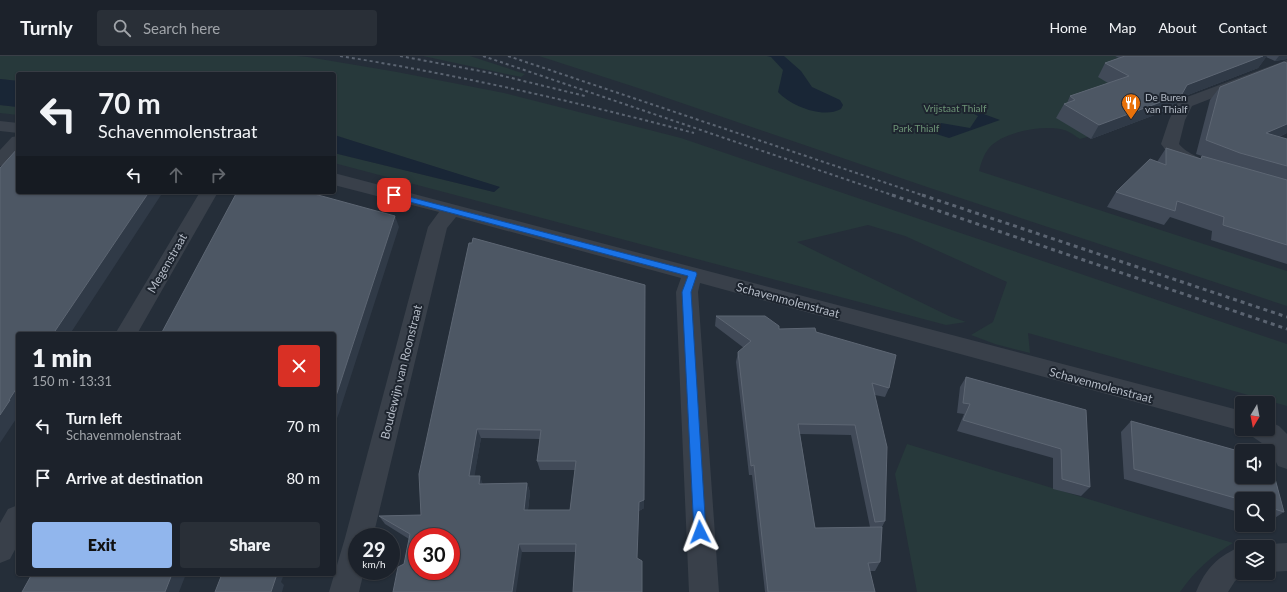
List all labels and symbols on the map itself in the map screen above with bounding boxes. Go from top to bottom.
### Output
place label: De Buren van Thialf [1145,91,1188,115]
restaurant icon: De Buren van Thialf [1120,92,1142,120]
park label: Vrijstaat Thialf [924,102,987,114]
park label: Park Thialf [893,122,940,134]
pin [377,178,411,212]
street label: Megenstraat [144,230,190,295]
street label: Schavenmolenstraat [735,279,842,321]
street label: Boudewijn van Roonstraat [377,303,425,441]
street label: Schavenmolenstraat [1048,364,1155,406]
north arrow [1235,396,1275,436]
position arrow [679,511,721,553]
speed limit sign: 30 [408,528,460,580]

